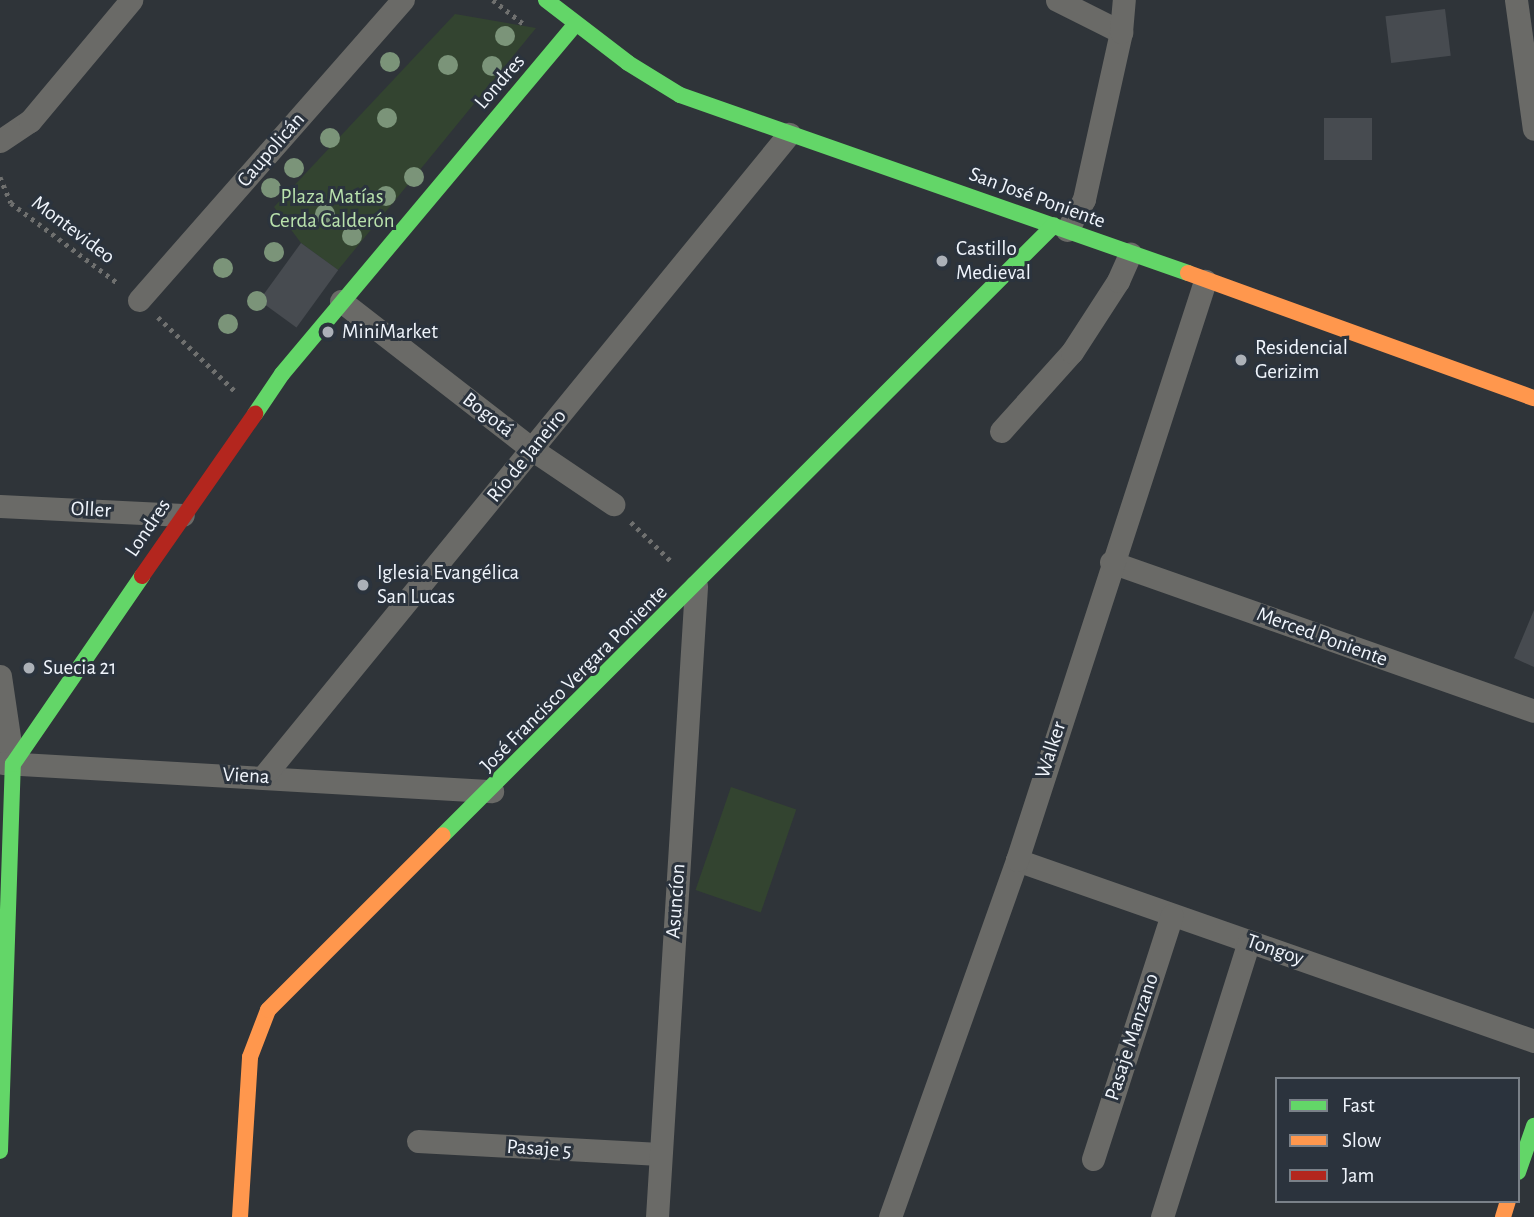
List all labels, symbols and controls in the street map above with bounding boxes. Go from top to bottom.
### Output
street label: Londres [469,49,531,115]
street label: Caupolicán [232,107,310,193]
street label: San José Poniente [965,162,1109,234]
park label: Plaza Matías Cerda Calderón [269,184,395,234]
street label: Montevideo [26,190,120,270]
place label: Castillo Medieval [956,236,1031,286]
marker: Castillo Medieval [934,253,950,269]
place label: MiniMarket [342,319,438,345]
marker: MiniMarket [320,324,336,340]
place label: Residencial Gerizim [1255,335,1348,385]
marker: Residencial Gerizim [1233,352,1249,368]
street label: Bogotá [457,387,519,443]
street label: Río de Janeiro [482,404,572,508]
street label: Londres [120,494,176,562]
street label: Oller [70,496,112,524]
place label: Iglesia Evangélica San Lucas [377,560,519,610]
marker: Iglesia Evangélica San Lucas [355,577,371,593]
street label: José Francisco Vergara Poniente [475,580,673,778]
street label: Merced Poniente [1253,602,1391,672]
place label: Suecia 21 [43,655,116,681]
marker: Suecia 21 [21,660,37,676]
street label: Walker [1030,718,1072,782]
street label: Viena [222,762,270,790]
street label: Asuncíon [661,863,691,939]
street label: Tongoy [1243,928,1307,972]
street label: Pasaje Manzano [1100,970,1164,1104]
legend [1275,1077,1520,1203]
text: Fast [1342,1095,1375,1116]
text: Slow [1342,1130,1381,1151]
street label: Pasaje 5 [506,1134,572,1164]
text: Jam [1342,1165,1374,1186]

